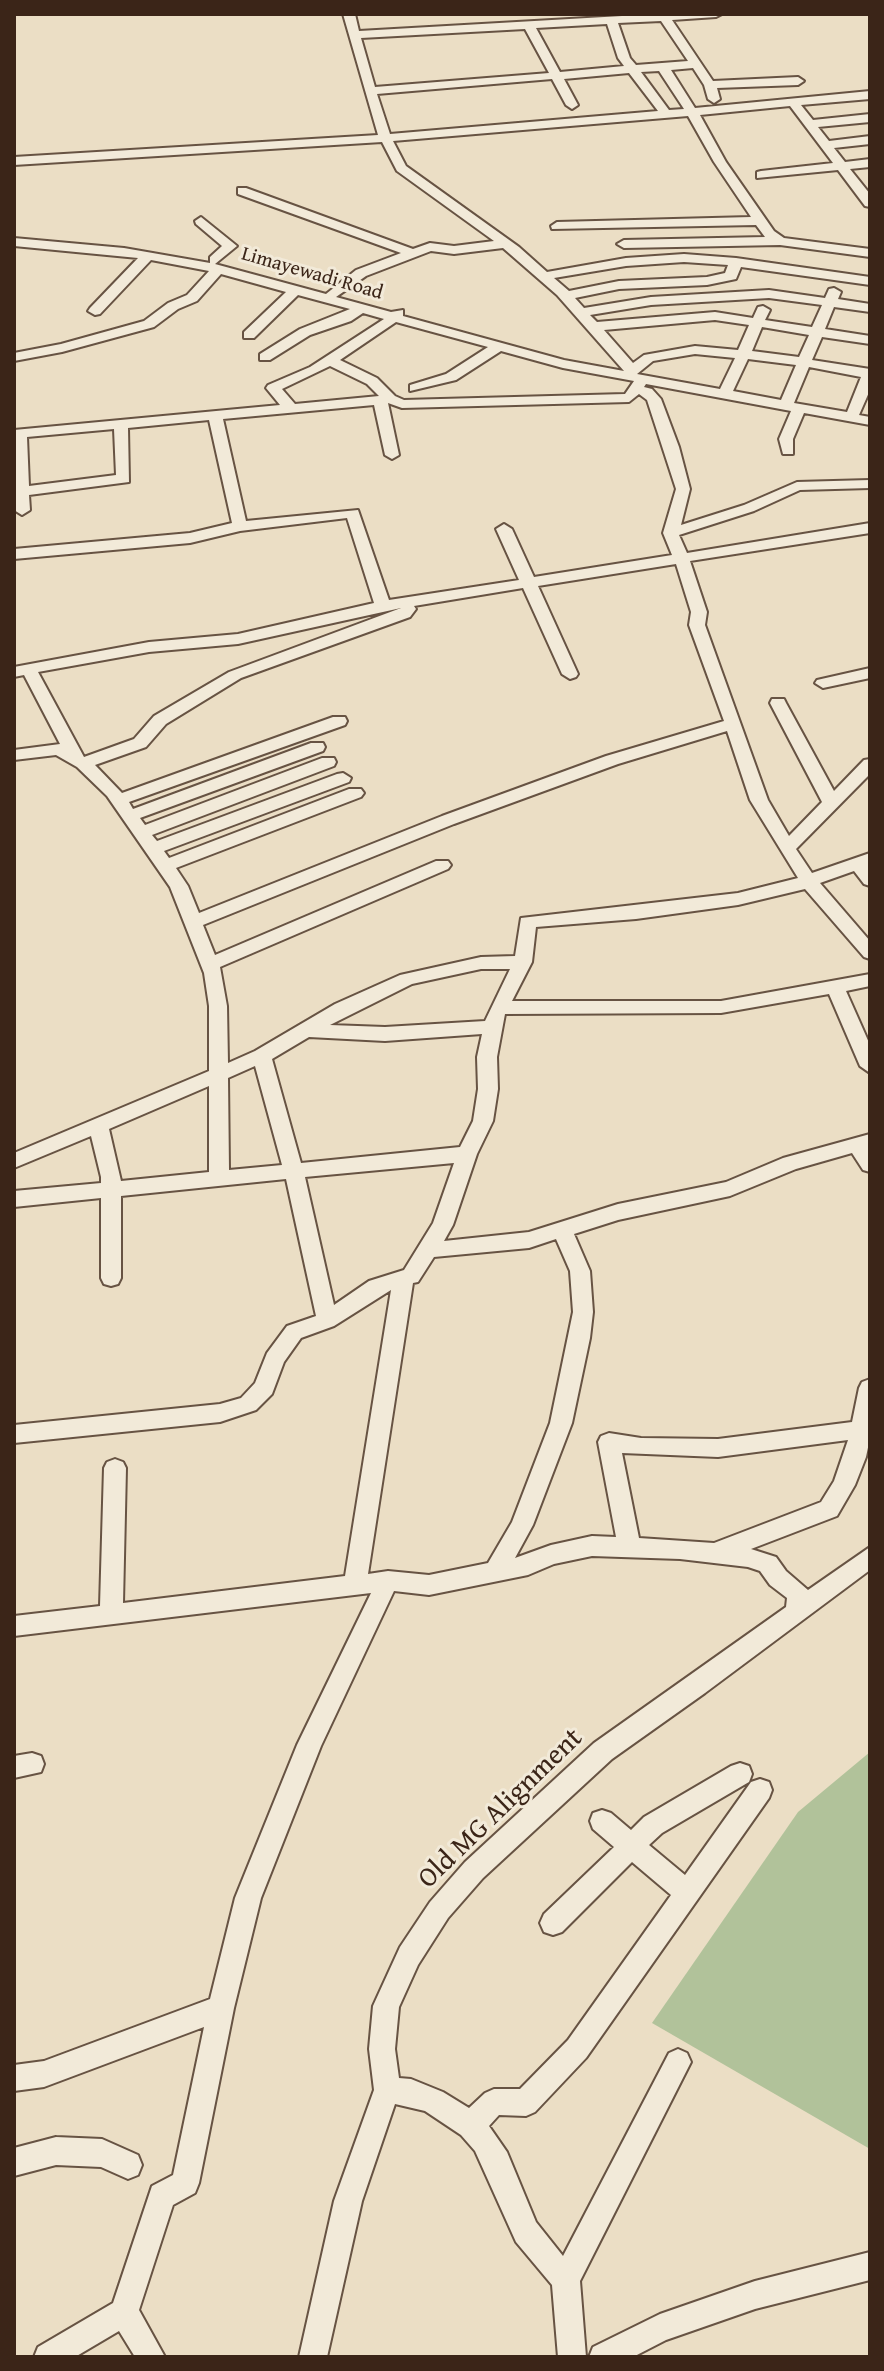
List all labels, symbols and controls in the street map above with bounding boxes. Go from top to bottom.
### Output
street label: Limayewadi Road [239,242,385,306]
street label: Old MG Alignment [412,1722,590,1896]

